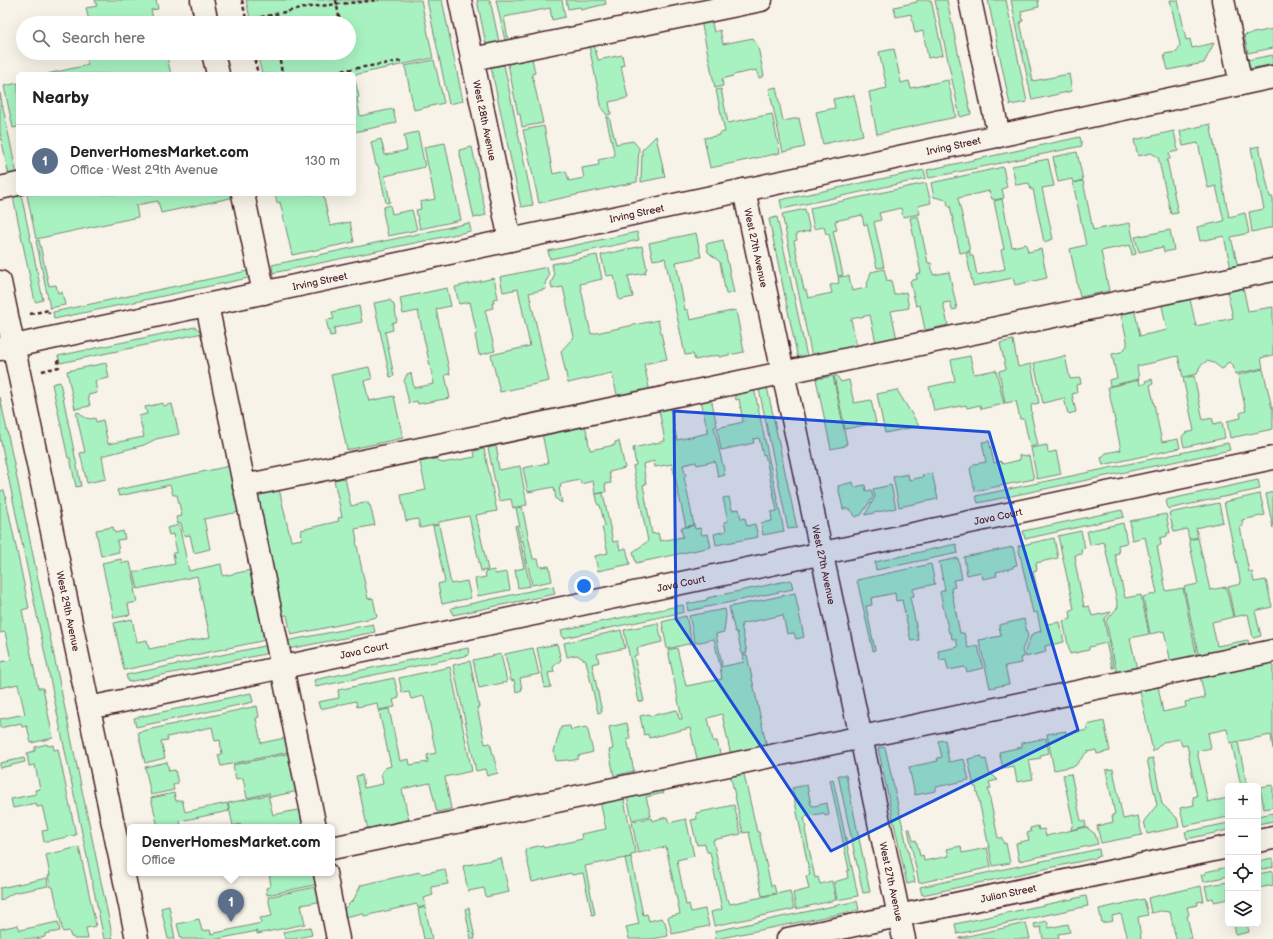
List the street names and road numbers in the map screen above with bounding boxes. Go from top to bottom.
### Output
street label: West 28th Avenue [470,79,498,162]
street label: Irving Street [925,135,982,158]
street label: Irving Street [609,202,665,226]
street label: West 27th Avenue [741,207,770,289]
street label: Irving Street [292,270,348,293]
street label: Java Court [973,506,1023,528]
street label: West 27th Avenue [809,524,837,606]
street label: West 29th Avenue [53,570,82,652]
street label: Java Court [656,573,706,595]
street label: Java Court [339,640,389,662]
street label: West 27th Avenue [876,841,905,923]
street label: Julian Street [979,882,1037,906]

